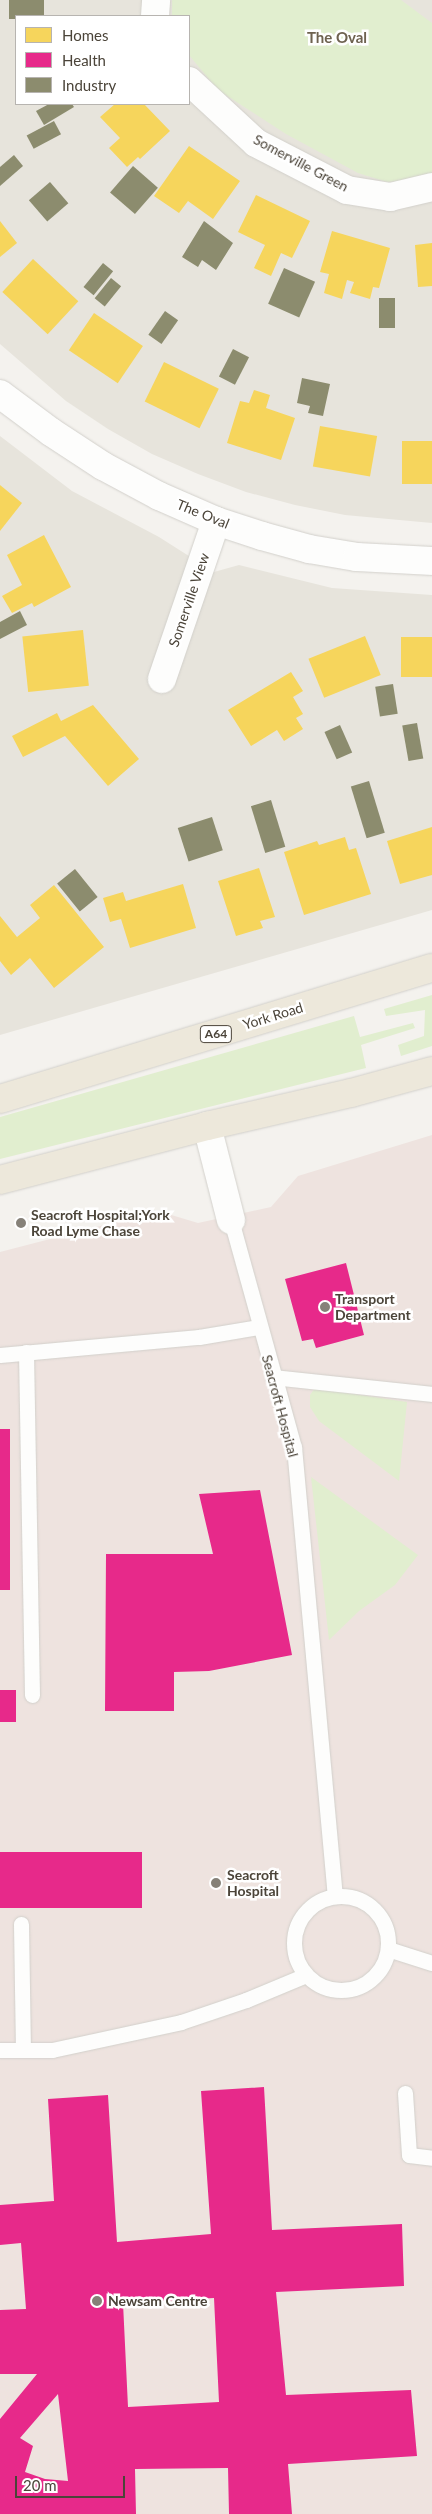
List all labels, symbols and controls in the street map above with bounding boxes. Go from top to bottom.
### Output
legend [15,15,190,105]
text: Homes [62,26,108,44]
district label: The Oval [307,29,367,47]
text: Health [62,51,106,69]
text: Industry [62,76,116,94]
street label: Somerville Green [251,131,351,195]
street label: The Oval [174,496,232,532]
street label: Somerville View [165,551,213,649]
street label: York Road [241,999,305,1033]
road number: A64 [200,1024,232,1044]
place label: Seacroft Hospital;York Road Lyme Chase [31,1207,170,1240]
marker: Seacroft Hospital;York Road Lyme Chase [15,1217,27,1229]
place label: Transport Department [335,1291,411,1324]
marker: Transport Department [319,1301,331,1313]
street label: Seacroft Hospital [258,1353,302,1459]
place label: Seacroft Hospital [227,1867,279,1900]
marker: Seacroft Hospital [209,1876,223,1890]
place label: Newsam Centre [108,2293,208,2309]
marker: Newsam Centre [90,2294,104,2308]
scale bar [18,2466,128,2498]
text: 20 m [23,2476,57,2494]

